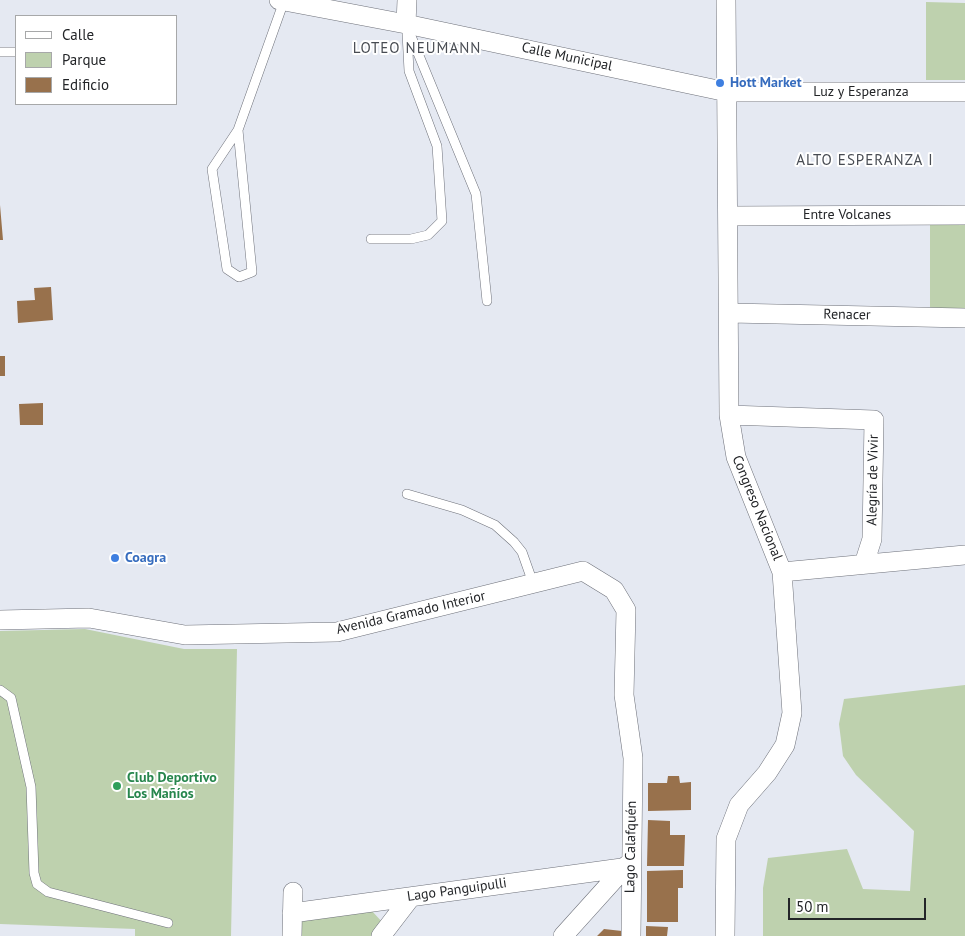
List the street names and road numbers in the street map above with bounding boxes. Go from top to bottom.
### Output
street label: Calle Municipal [520,39,614,75]
street label: Luz y Esperanza [813,84,909,100]
street label: Entre Volcanes [803,207,891,223]
street label: Renacer [823,306,871,324]
street label: Alegría de Vivir [864,434,882,526]
street label: Congreso Nacional [728,453,786,563]
street label: Avenida Gramado Interior [335,588,487,638]
street label: Lago Calafquén [622,801,640,893]
street label: Lago Panguipulli [406,875,508,905]

